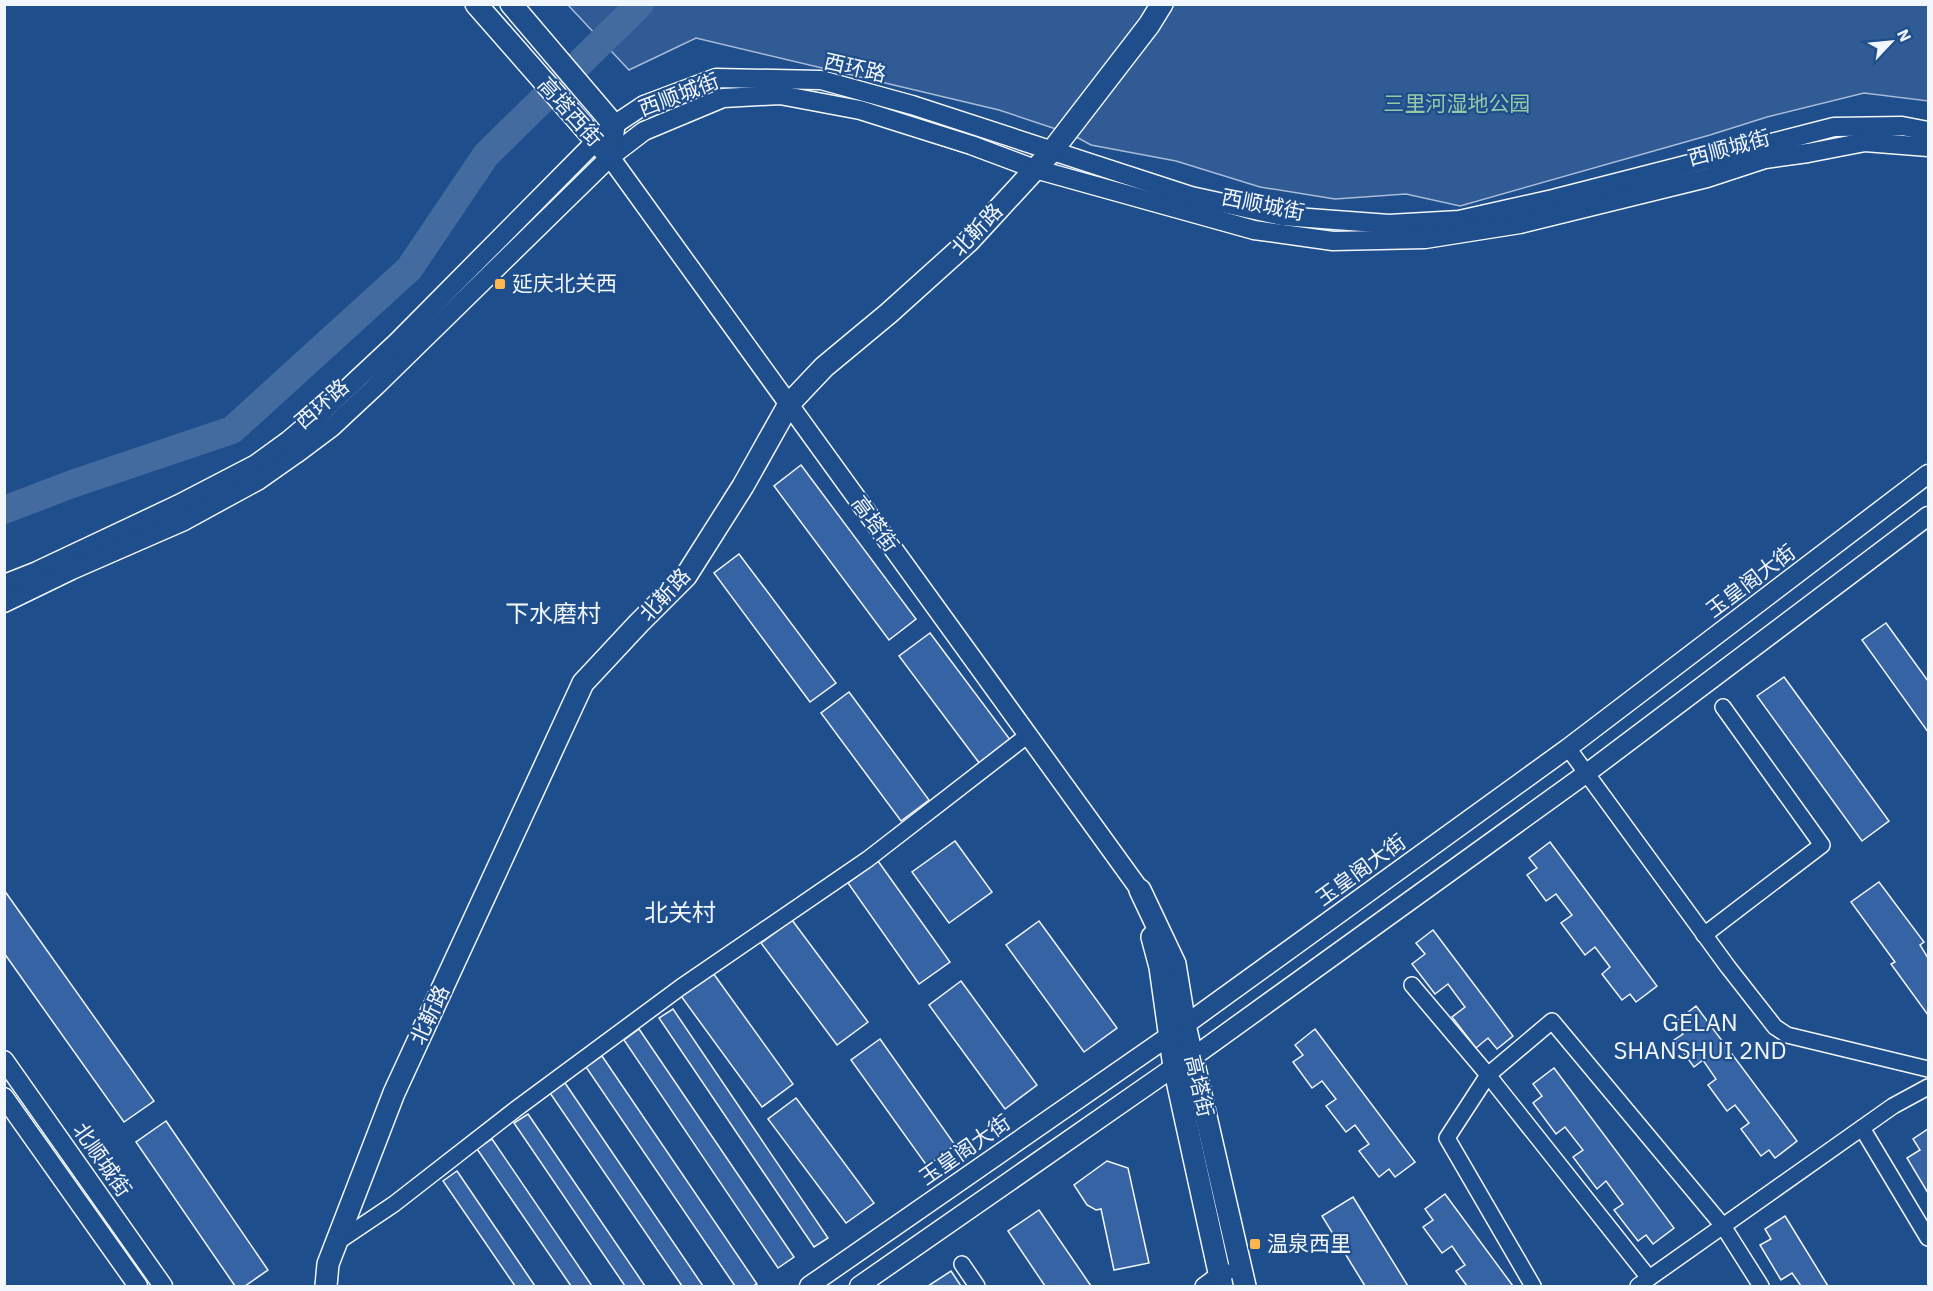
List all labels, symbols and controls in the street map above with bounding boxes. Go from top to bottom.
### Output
north arrow [1861,12,1921,72]
text: N [1893,26,1916,45]
street label: 西环路 [821,46,889,88]
street label: 西顺城街 [634,66,723,122]
street label: 高塔西街 [532,71,609,152]
park label: 三里河湿地公园 [1384,89,1531,117]
street label: 西顺城街 [1685,123,1773,171]
street label: 西顺城街 [1219,182,1307,226]
street label: 北靳路 [944,197,1008,262]
place label: 延庆北关西 [512,269,617,297]
marker: 延庆北关西 [493,277,507,291]
street label: 西环路 [288,372,354,434]
street label: 高塔街 [846,490,906,557]
street label: 玉皇阁大街 [1700,537,1801,623]
street label: 北靳路 [633,562,696,627]
district label: 下水磨村 [505,597,601,629]
street label: 玉皇阁大街 [1310,827,1411,911]
district label: 北关村 [644,896,716,928]
street label: 北靳路 [403,980,455,1049]
district label: GELAN SHANSHUI 2ND [1613,1006,1787,1066]
street label: 高塔街 [1179,1052,1221,1120]
street label: 玉皇阁大街 [913,1108,1015,1191]
street label: 北顺城街 [67,1117,138,1202]
place label: 温泉西里 [1267,1229,1351,1257]
marker: 温泉西里 [1248,1237,1262,1251]

